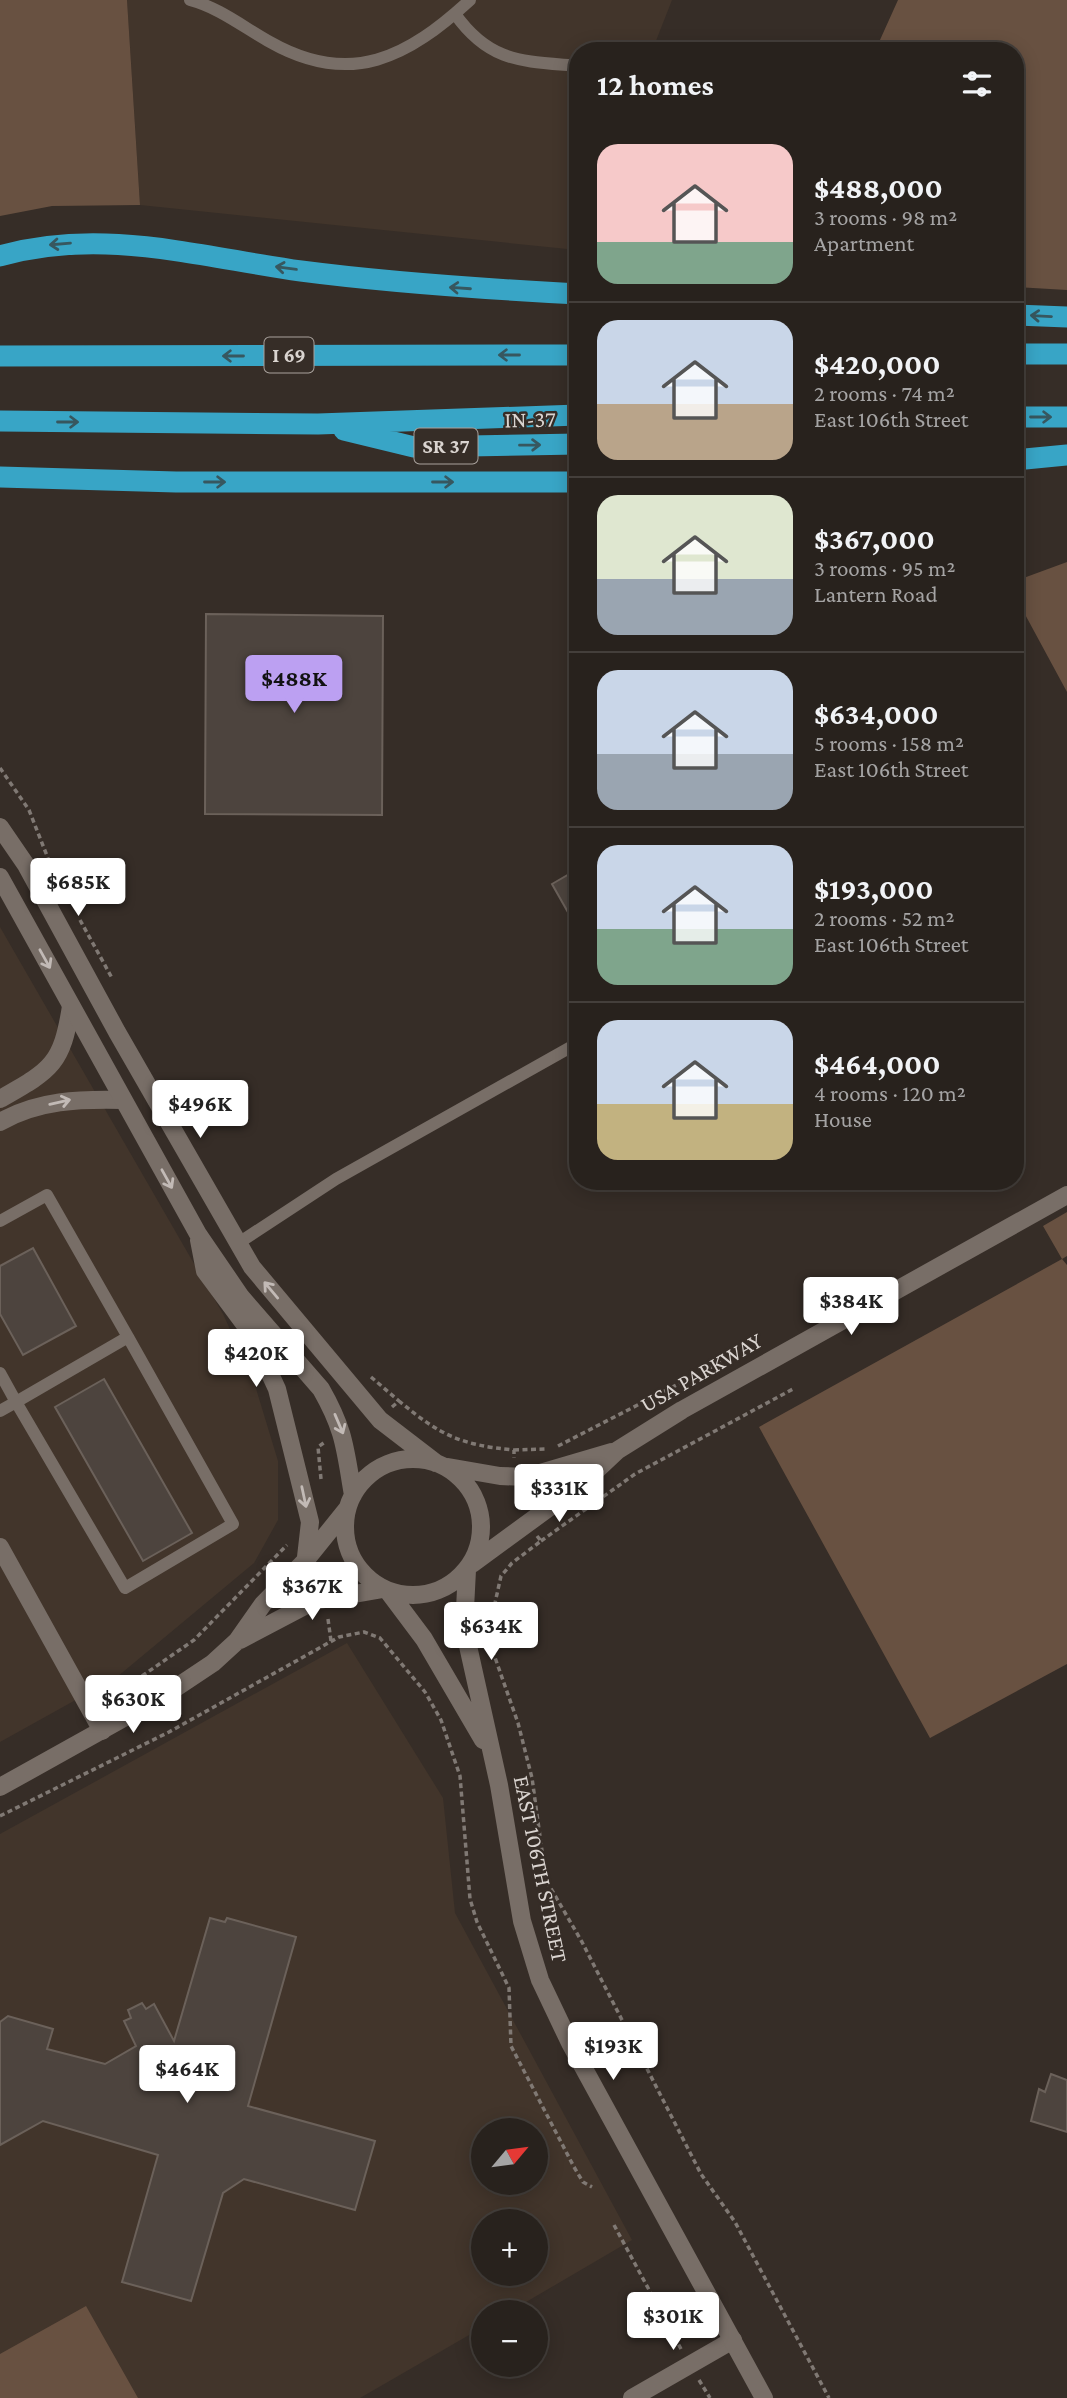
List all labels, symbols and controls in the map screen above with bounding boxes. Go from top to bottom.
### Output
icon: filters [958,65,996,103]
text: 12 homes [597,68,714,101]
text: $488,000 [814,171,943,204]
icon: home [653,172,737,256]
text: 3 rooms · 98 m² [814,204,957,230]
text: Apartment [814,230,914,256]
one-way arrow [49,238,72,251]
one-way arrow [275,262,297,275]
one-way arrow [450,281,472,294]
one-way arrow [1030,309,1053,322]
road number: I 69 [264,338,314,372]
text: $420,000 [814,347,941,380]
one-way arrow [498,348,521,362]
icon: home [653,348,737,432]
one-way arrow [222,349,245,363]
text: 2 rooms · 74 m² [814,380,955,406]
street label: IN-37 [504,406,556,432]
text: East 106th Street [814,406,968,432]
one-way arrow [1029,410,1052,424]
one-way arrow [56,415,79,429]
road number: SR 37 [414,428,478,464]
one-way arrow [519,438,542,452]
one-way arrow [203,475,226,489]
one-way arrow [431,475,454,489]
text: $367,000 [814,522,935,555]
icon: home [653,523,737,607]
text: 3 rooms · 95 m² [814,555,955,581]
text: Lantern Road [814,581,938,607]
pin: $488K [245,656,343,715]
text: $488K [261,665,327,691]
text: $634,000 [814,697,939,730]
icon: home [653,698,737,782]
text: 5 rooms · 158 m² [814,730,964,756]
text: East 106th Street [814,756,968,782]
pin: $685K [29,858,127,918]
text: $685K [46,868,110,894]
text: $193,000 [814,872,934,905]
icon: home [653,873,737,957]
text: 2 rooms · 52 m² [814,905,954,931]
text: East 106th Street [814,931,968,957]
one-way arrow [38,948,52,968]
text: $464,000 [814,1047,941,1080]
icon: home [653,1048,737,1132]
pin: $496K [151,1080,249,1140]
text: 4 rooms · 120 m² [814,1080,966,1106]
text: $496K [168,1090,232,1116]
one-way arrow [48,1095,70,1108]
text: House [814,1106,872,1132]
one-way arrow [161,1168,174,1189]
pin: $384K [802,1278,900,1337]
one-way arrow [264,1281,279,1299]
text: $384K [819,1287,883,1313]
street label: USA PARKWAY [635,1326,767,1417]
pin: $420K [207,1330,305,1389]
text: $420K [224,1339,288,1365]
one-way arrow [333,1413,346,1434]
pin: $331K [510,1464,608,1524]
text: $331K [530,1474,588,1500]
one-way arrow [298,1485,312,1508]
pin: $367K [263,1562,361,1622]
text: $367K [282,1572,342,1598]
pin: $634K [442,1602,540,1662]
text: $634K [460,1612,522,1638]
pin: $630K [84,1676,182,1735]
text: $630K [101,1685,165,1711]
street label: EAST 106TH STREET [508,1773,574,1965]
pin: $193K [564,2022,662,2082]
text: $193K [584,2032,642,2058]
pin: $464K [138,2046,236,2105]
text: $464K [155,2055,219,2081]
north arrow [471,2118,548,2194]
map controls [471,2118,548,2377]
button: + [471,2209,548,2286]
pin: $301K [624,2292,722,2352]
button: − [471,2300,548,2377]
text: $301K [643,2302,703,2328]

